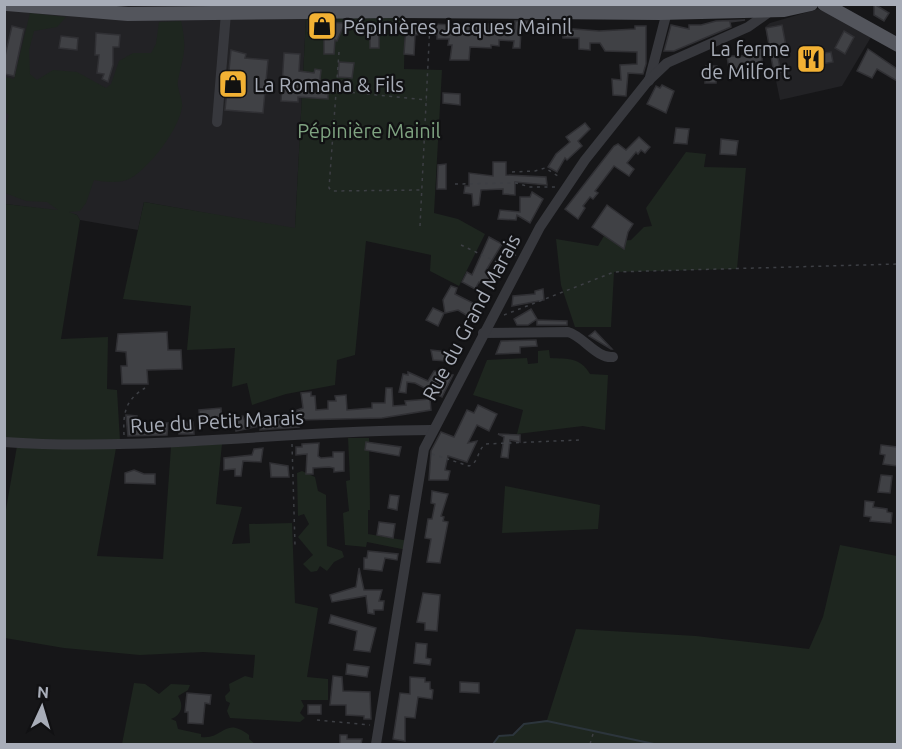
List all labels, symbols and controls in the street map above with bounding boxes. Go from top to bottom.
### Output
shop icon: Pépinières Jacques Mainil [306,10,338,42]
place label: Pépinières Jacques Mainil [343,15,572,38]
place label: La ferme de Milfort [700,37,790,83]
restaurant icon: La ferme de Milfort [795,43,827,75]
shop icon: La Romana & Fils [217,68,249,100]
place label: La Romana & Fils [254,73,404,96]
park label: Pépinière Mainil [297,119,441,142]
street label: Rue du Grand Marais [417,230,525,404]
street label: Rue du Petit Marais [130,405,304,437]
north arrow [12,677,72,737]
text: N [36,683,50,701]

